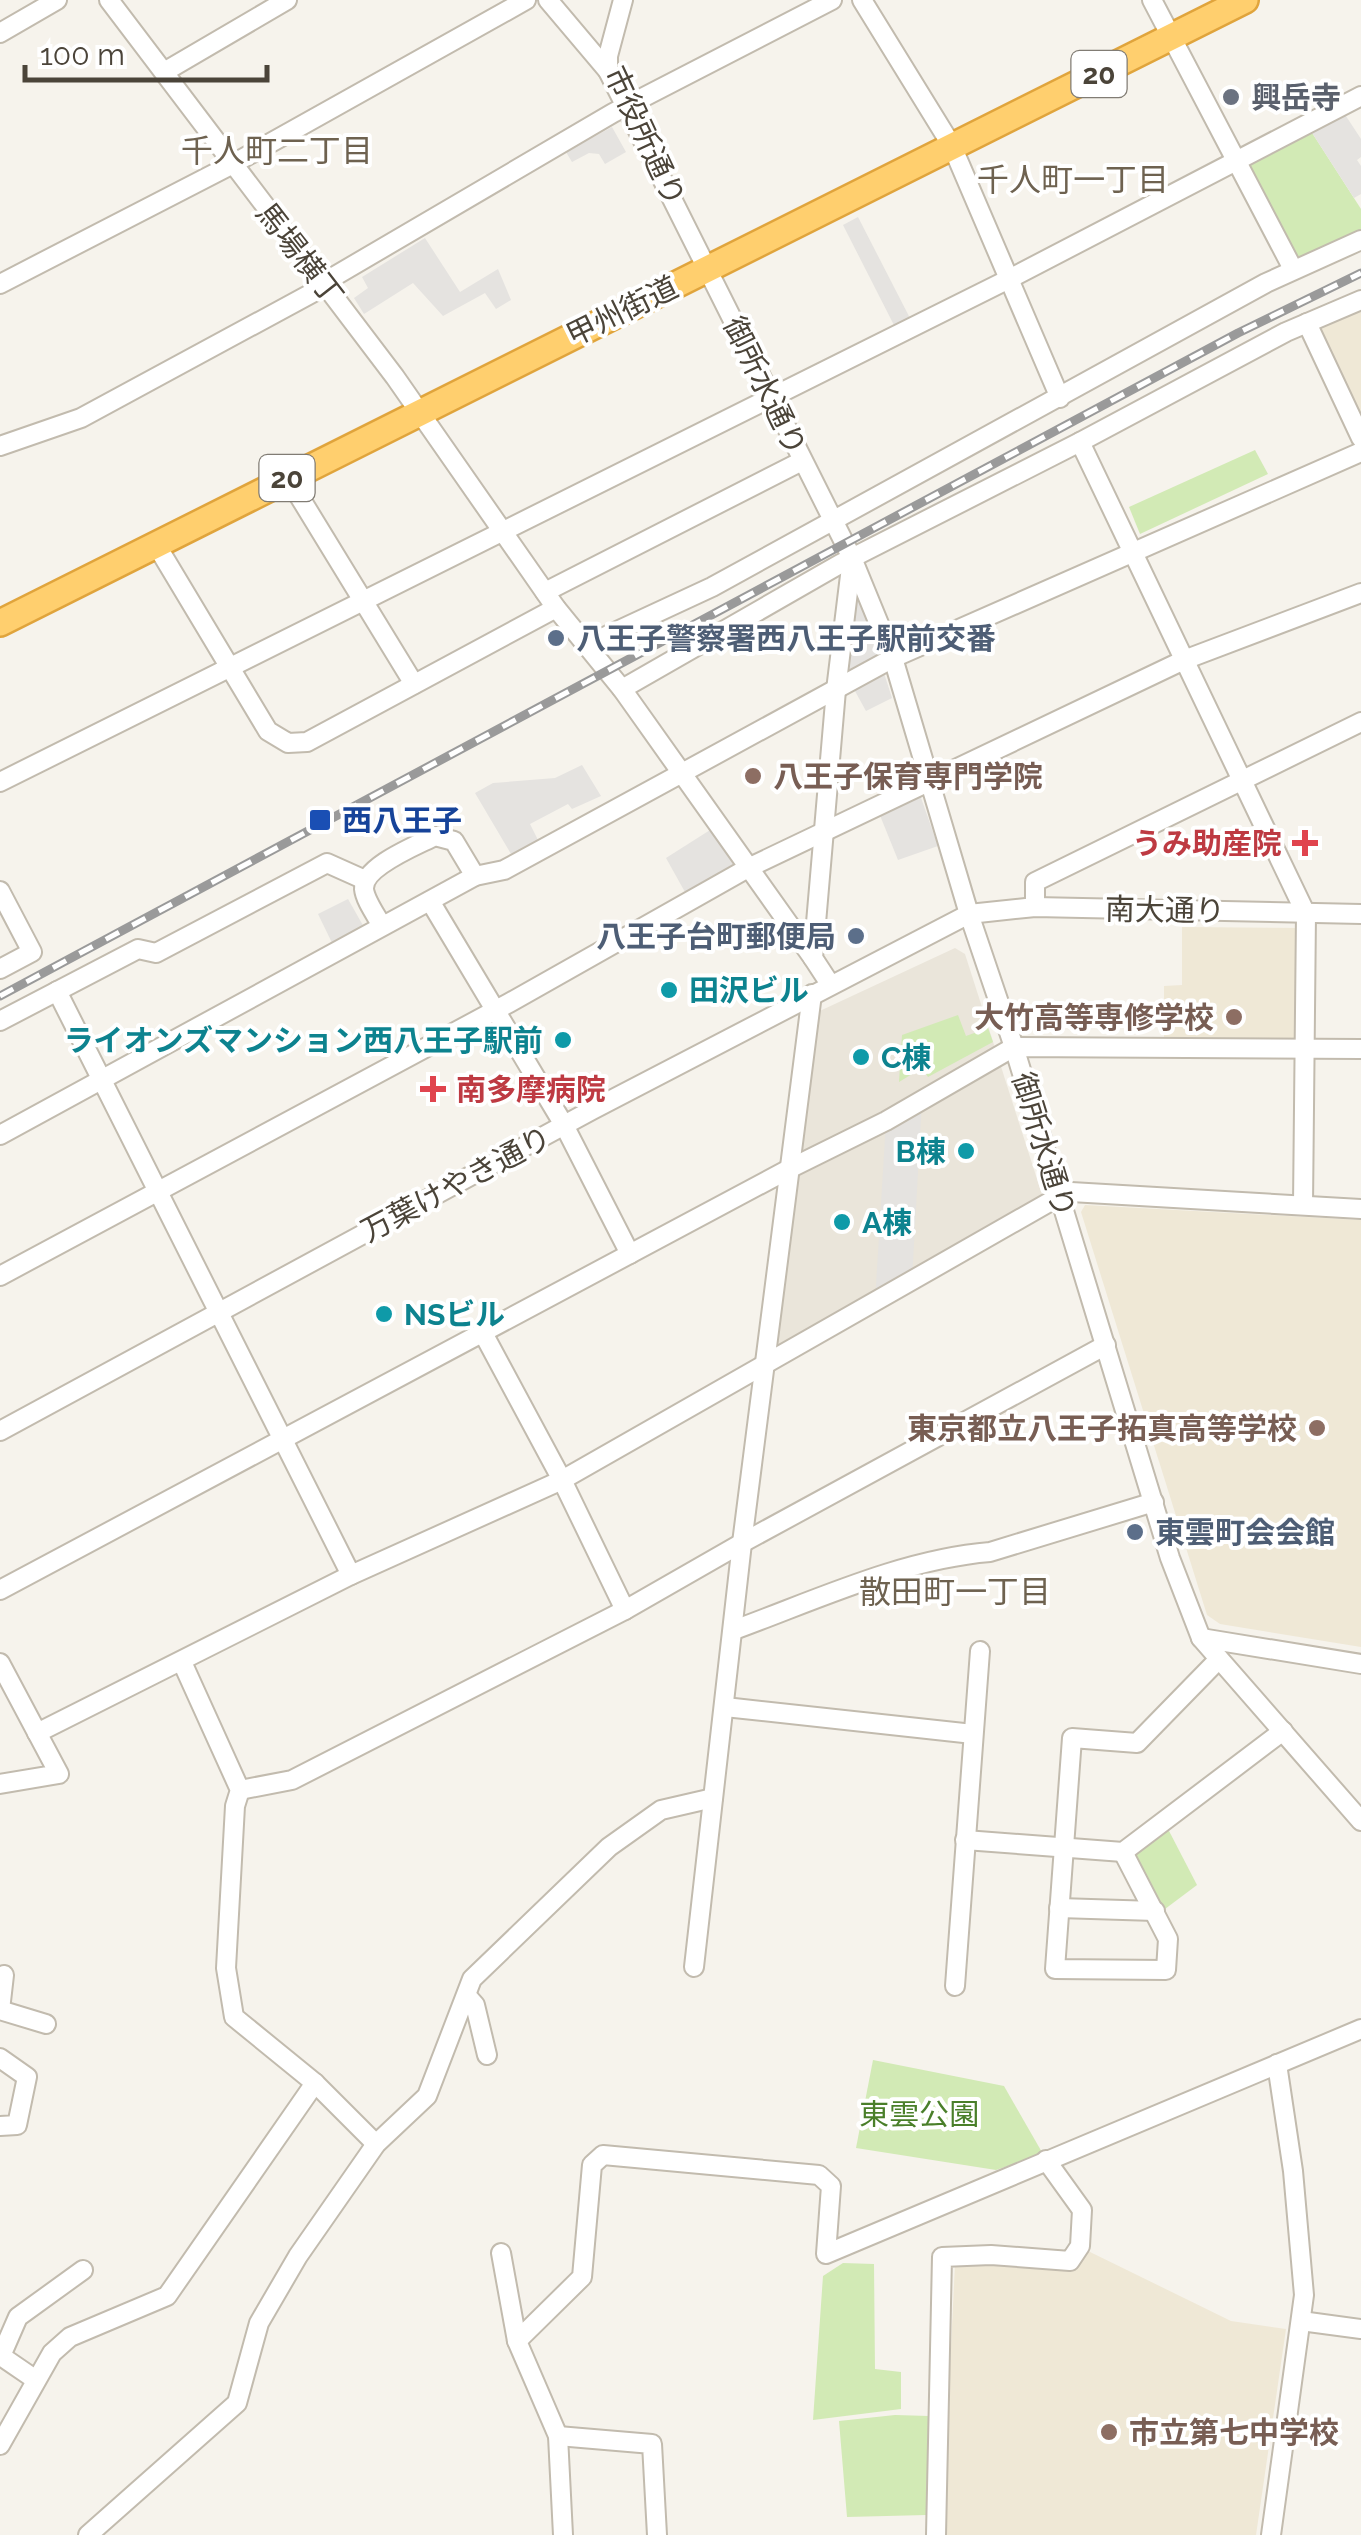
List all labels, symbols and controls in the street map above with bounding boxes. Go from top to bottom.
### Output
scale bar [25,20,268,82]
text: 100 m [40,37,125,72]
road number: 20 [1072,51,1126,97]
street label: 市役所通り [597,61,693,211]
place label: 興岳寺 [1251,80,1341,115]
marker: 興岳寺 [1220,86,1242,108]
district label: 千人町二丁目 [181,132,373,169]
district label: 千人町一丁目 [977,161,1169,198]
street label: 馬場横丁 [249,196,351,312]
street label: 甲州街道 [560,269,684,353]
street label: 御所水通り [716,311,814,461]
road number: 20 [260,455,314,501]
place label: 八王子警察署西八王子駅前交番 [576,621,996,656]
marker: 八王子警察署西八王子駅前交番 [545,627,567,649]
place label: 八王子保育専門学院 [773,759,1043,794]
marker: 八王子保育専門学院 [742,765,764,787]
place label: 西八王子 [342,803,462,838]
marker: 西八王子 [307,807,333,833]
place label: うみ助産院 [1132,826,1282,861]
marker: うみ助産院 [1292,830,1318,856]
street label: 南大通り [1105,891,1225,929]
place label: 八王子台町郵便局 [596,919,836,954]
marker: 八王子台町郵便局 [845,925,867,947]
place label: 田沢ビル [689,973,809,1008]
marker: 田沢ビル [658,979,680,1001]
place label: 大竹高等専修学校 [974,1000,1214,1035]
marker: 大竹高等専修学校 [1223,1006,1245,1028]
place label: ライオンズマンション西八王子駅前 [64,1023,543,1058]
marker: ライオンズマンション西八王子駅前 [552,1029,574,1051]
place label: C棟 [881,1040,932,1075]
marker: C棟 [850,1046,872,1068]
street label: 御所水通り [1005,1068,1083,1222]
place label: 南多摩病院 [456,1072,606,1107]
marker: 南多摩病院 [420,1076,446,1102]
street label: 万葉けやき通り [355,1119,557,1249]
place label: B棟 [896,1134,946,1169]
marker: B棟 [955,1140,977,1162]
place label: A棟 [862,1205,912,1240]
marker: A棟 [831,1211,853,1233]
place label: NSビル [404,1297,505,1332]
marker: NSビル [373,1303,395,1325]
place label: 東京都立八王子拓真高等学校 [907,1411,1297,1446]
marker: 東京都立八王子拓真高等学校 [1306,1417,1328,1439]
place label: 東雲町会会館 [1155,1515,1335,1550]
marker: 東雲町会会館 [1124,1521,1146,1543]
district label: 散田町一丁目 [859,1573,1051,1610]
park label: 東雲公園 [859,2097,979,2132]
place label: 市立第七中学校 [1129,2415,1339,2450]
marker: 市立第七中学校 [1098,2421,1120,2443]

